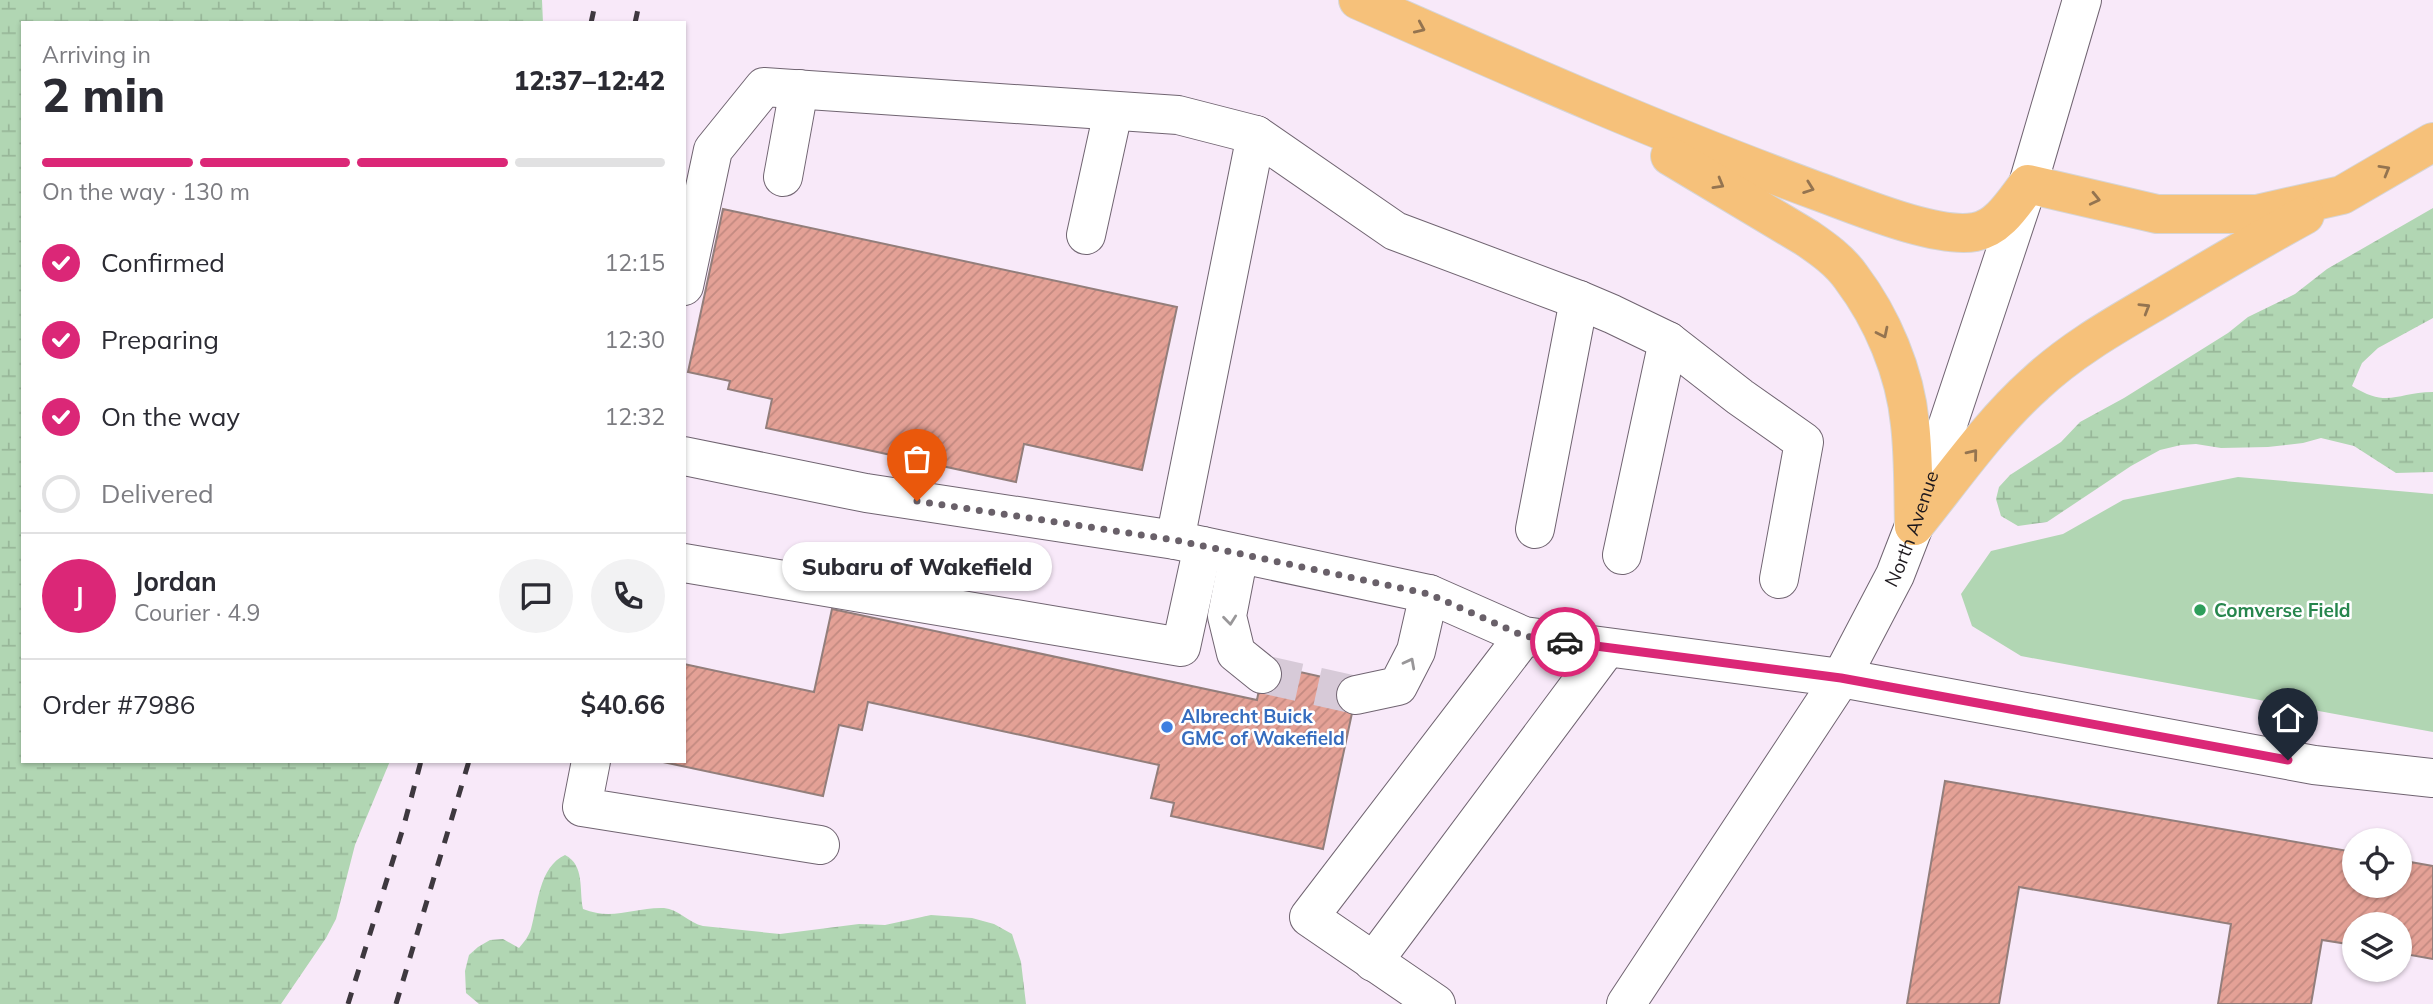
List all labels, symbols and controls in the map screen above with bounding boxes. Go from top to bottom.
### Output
one-way arrow [1413,20,1426,34]
text: Arriving in [42,40,151,69]
text: 12:37–12:42 [514,64,665,97]
text: 2 min [42,66,165,124]
one-way arrow [2378,165,2391,178]
one-way arrow [1711,176,1724,189]
text: On the way · 130 m [42,177,250,206]
one-way arrow [1803,180,1815,194]
one-way arrow [2089,191,2101,205]
icon: check [42,244,80,282]
text: Confirmed [101,246,225,279]
text: 12:15 [605,248,665,277]
one-way arrow [2137,303,2150,316]
icon: check [42,321,80,359]
text: Preparing [101,323,219,356]
text: 12:30 [605,325,665,354]
one-way arrow [1875,326,1889,338]
icon: check [42,398,80,436]
text: On the way [101,400,240,433]
text: 12:32 [605,402,665,431]
pin [887,429,947,501]
icon: bag [898,440,936,478]
one-way arrow [1965,449,1977,462]
street label: North Avenue [1879,468,1944,591]
text: Delivered [101,477,214,510]
callout: Subaru of Wakefield [782,543,1052,592]
text: Subaru of Wakefield [802,552,1032,581]
button: chat [499,559,573,633]
button: phone [591,559,665,633]
text: Jordan [134,565,217,598]
text: J [74,580,84,613]
text: Courier · 4.9 [134,598,260,627]
place label: Comverse Field [2214,598,2351,622]
marker: Comverse Field [2192,602,2208,618]
courier [1530,607,1600,677]
one-way arrow [1222,615,1237,626]
icon: car [1546,623,1584,661]
one-way arrow [1402,658,1415,670]
text: Order #7986 [42,688,195,721]
text: $40.66 [581,688,665,721]
pin [2258,688,2318,760]
icon: home [2269,699,2307,737]
place label: Albrecht Buick GMC of Wakefield [1181,704,1345,750]
marker: Albrecht Buick GMC of Wakefield [1159,719,1175,735]
map controls [2342,828,2412,982]
button: locate [2342,828,2412,898]
button: layers [2342,912,2412,982]

